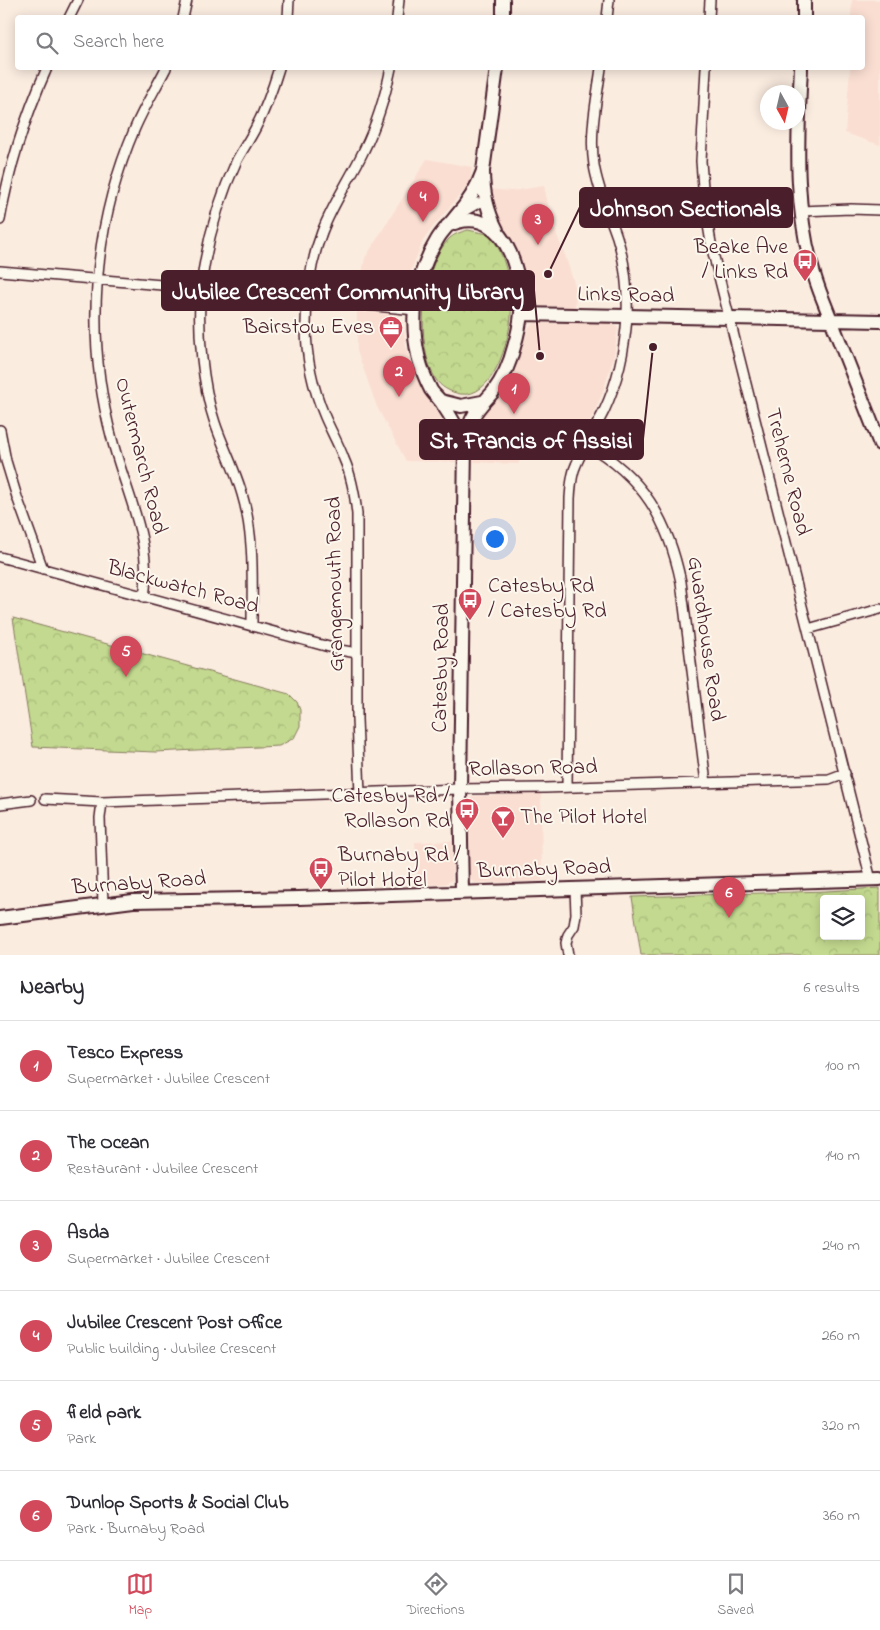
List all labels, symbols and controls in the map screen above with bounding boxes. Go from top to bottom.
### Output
search box [15,15,865,70]
icon: search [33,29,61,57]
text: Search here [73,29,164,56]
north arrow [760,85,805,130]
pin: 4 [407,181,439,222]
callout: Johnson Sectionals [580,188,792,227]
text: Johnson Sectionals [590,193,782,228]
pin: 3 [522,204,554,245]
place label: Beake Ave / Links Rd [693,232,788,289]
bus stop icon: Beake Ave / Links Rd [792,248,818,282]
callout: Jubilee Crescent Community Library [162,271,534,310]
text: Jubilee Crescent Community Library [172,276,524,312]
street label: Links Road [577,279,675,313]
place label: Bairstow Eves [242,312,374,344]
office icon: Bairstow Eves [378,315,404,349]
pin: 2 [383,356,415,397]
pin: 1 [498,373,530,414]
street label: Outermarch Road [105,374,175,538]
street label: Treherne Road [756,405,818,539]
callout: St. Francis of Assisi [420,420,643,459]
text: St. Francis of Assisi [429,425,633,460]
street label: Grangemouth Road [318,496,355,672]
your location [482,526,508,552]
street label: Blackwatch Road [103,552,262,624]
street label: Guardhouse Road [678,554,732,724]
place label: Catesby Rd / Catesby Rd [488,571,607,629]
bus stop icon: Catesby Rd / Catesby Rd [457,587,483,621]
street label: Catesby Road [425,603,460,733]
pin: 5 [110,636,142,677]
street label: Rollason Road [468,752,598,786]
place label: Catesby Rd / Rollason Rd [331,781,450,838]
bus stop icon: Catesby Rd / Rollason Rd [454,797,480,831]
place label: The Pilot Hotel [520,802,647,834]
bar icon: The Pilot Hotel [490,805,516,839]
place label: Burnaby Rd / Pilot Hotel [337,840,461,897]
street label: Burnaby Road [475,852,612,889]
bus stop icon: Burnaby Rd / Pilot Hotel [308,856,334,890]
street label: Burnaby Road [70,863,207,906]
pin: 6 [713,877,745,918]
map controls [820,895,865,940]
button: layers [820,895,865,940]
text: Nearby [20,973,84,1003]
text: 6 results [803,976,860,1000]
text: Tesco Express [67,1040,183,1067]
text: 1 [33,1054,39,1078]
text: 100 m [825,1054,860,1078]
text: Supermarket · Jubilee Crescent [67,1067,270,1091]
text: The Ocean [67,1130,149,1157]
text: 2 [32,1144,40,1168]
text: 140 m [825,1144,860,1168]
text: Restaurant · Jubilee Crescent [67,1157,258,1181]
text: Asda [67,1220,109,1247]
text: 3 [33,1234,39,1258]
text: 240 m [822,1234,860,1258]
text: Supermarket · Jubilee Crescent [67,1247,270,1271]
text: Jubilee Crescent Post Office [67,1310,282,1337]
text: 4 [33,1324,39,1348]
text: 260 m [822,1324,860,1348]
text: Public building · Jubilee Crescent [67,1337,276,1361]
text: field park [67,1400,141,1427]
text: 5 [31,1414,41,1438]
text: 320 m [822,1414,860,1438]
text: Park [67,1427,96,1451]
text: Dunlop Sports & Social Club [67,1490,288,1517]
text: 6 [32,1504,40,1528]
text: 360 m [823,1504,860,1528]
text: Park · Burnaby Road [67,1517,205,1541]
tab: Map [126,1570,154,1621]
tab: Directions [407,1570,465,1621]
tab: Saved [717,1570,754,1621]

